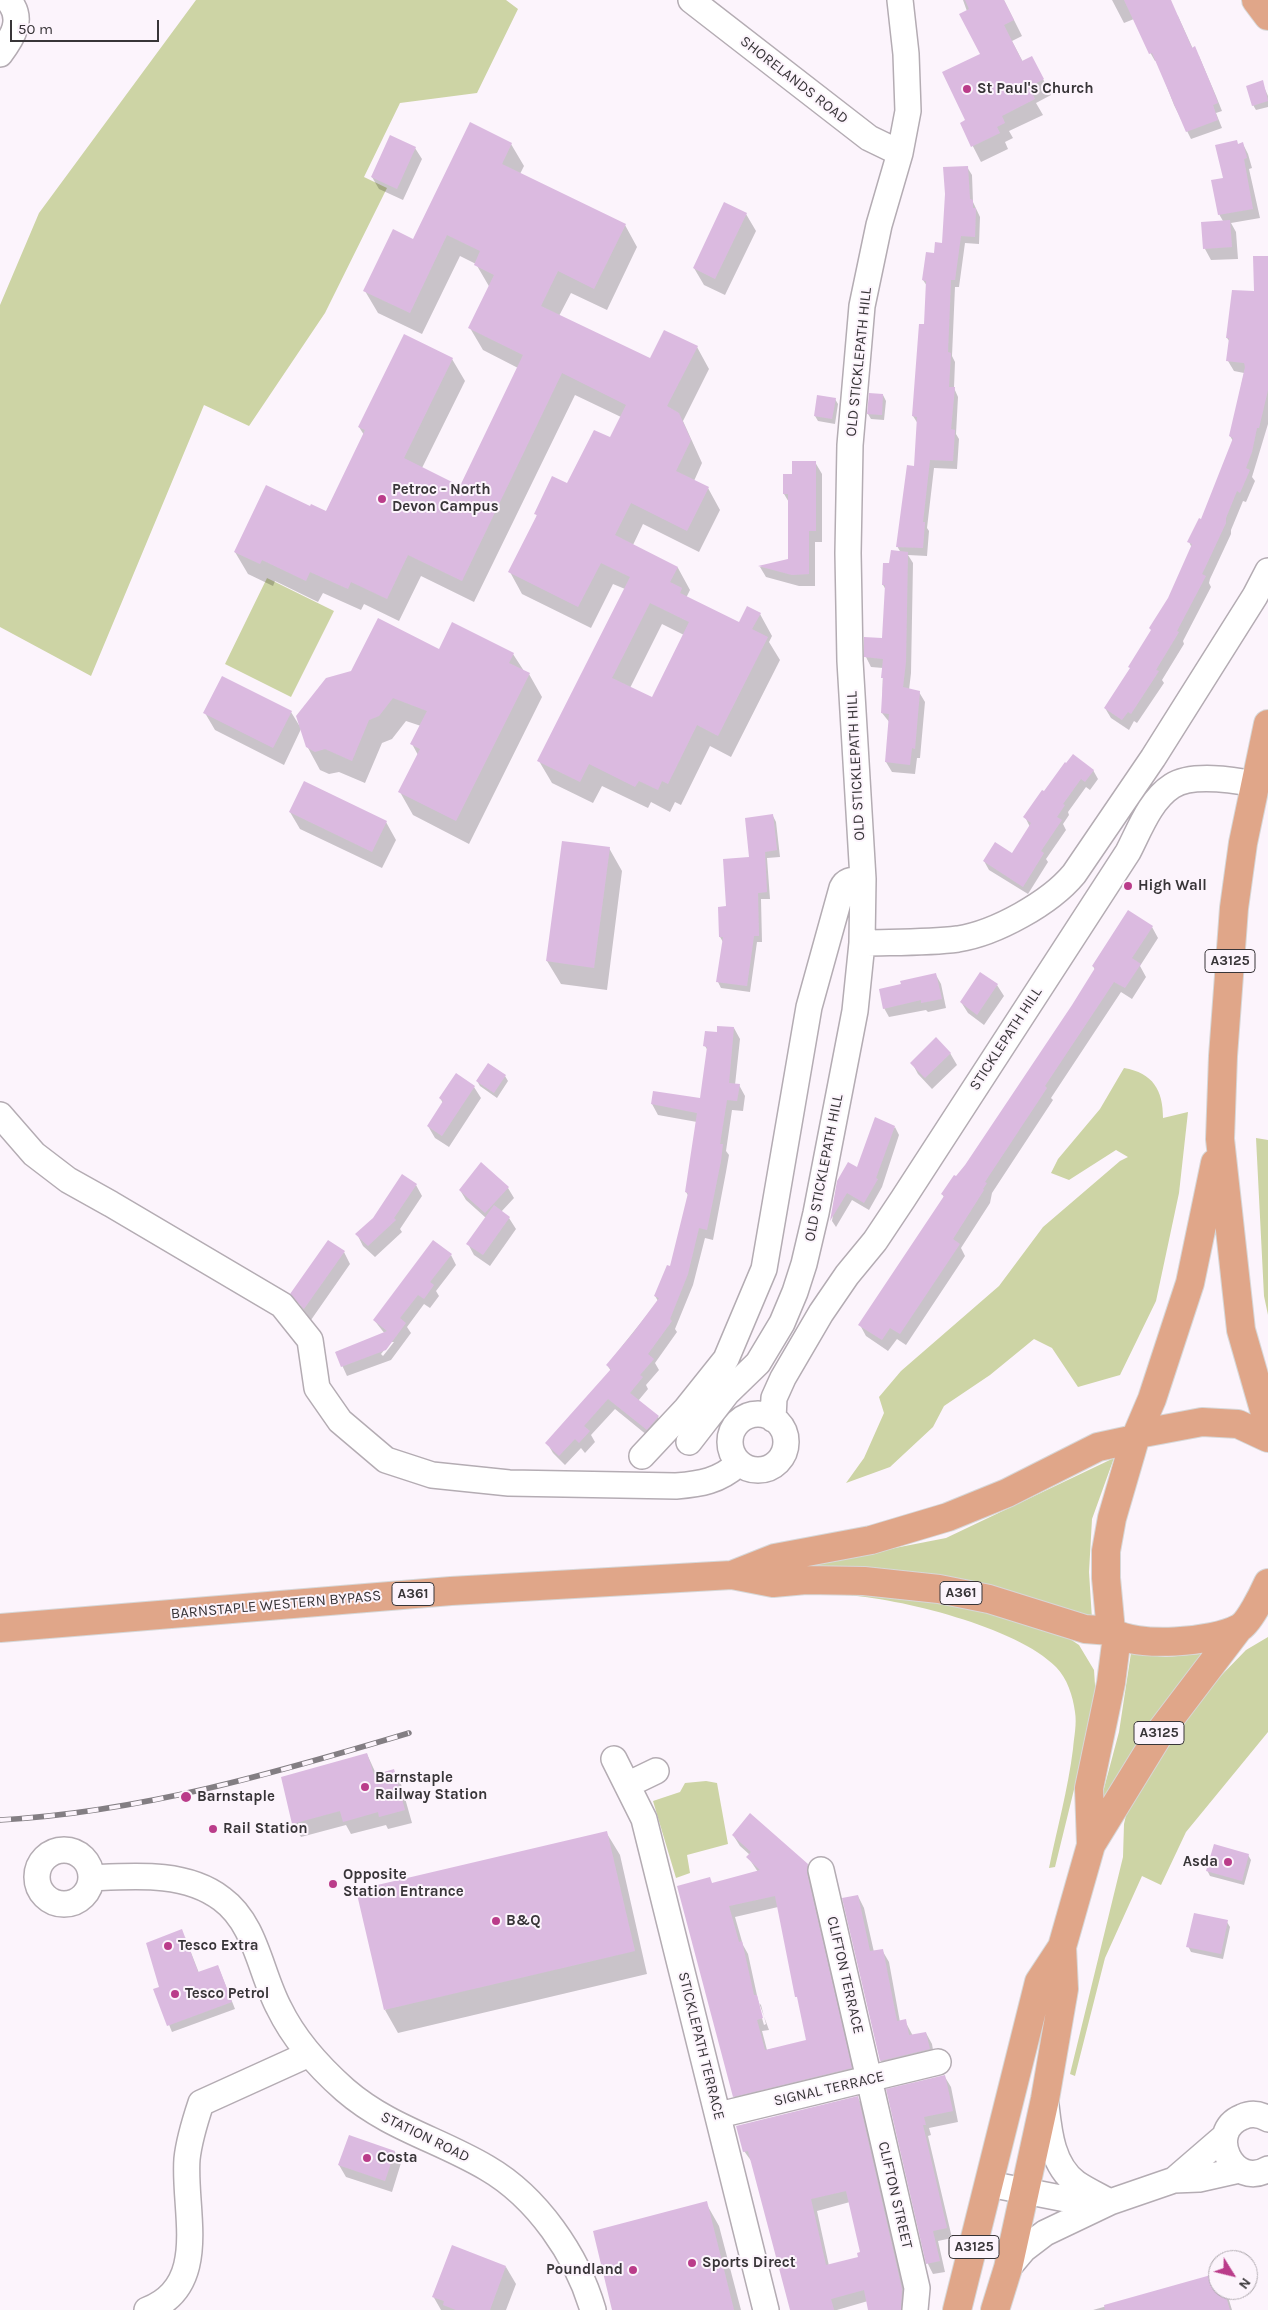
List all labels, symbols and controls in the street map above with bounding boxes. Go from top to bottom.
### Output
scale bar [12,10,161,42]
text: 50 m [18,20,53,38]
street label: SHORELANDS ROAD [736,32,852,128]
place label: St Paul's Church [977,80,1094,98]
marker: St Paul's Church [961,83,973,95]
street label: OLD STICKLEPATH HILL [842,287,876,437]
place label: Petroc - North Devon Campus [392,481,499,516]
marker: Petroc - North Devon Campus [376,493,388,505]
street label: OLD STICKLEPATH HILL [843,691,869,841]
place label: High Wall [1138,877,1207,895]
marker: High Wall [1122,880,1134,892]
road number: A3125 [1205,949,1255,972]
street label: STICKLEPATH HILL [966,984,1046,1094]
street label: OLD STICKLEPATH HILL [801,1093,847,1243]
road number: A361 [392,1582,434,1606]
road number: A361 [940,1582,982,1605]
street label: BARNSTAPLE WESTERN BYPASS [170,1587,382,1623]
road number: A3125 [1134,1722,1184,1745]
place label: Barnstaple Railway Station [375,1769,487,1804]
marker: Barnstaple Railway Station [359,1781,371,1793]
place label: Barnstaple [197,1788,275,1806]
marker: Barnstaple [179,1790,193,1804]
place label: Rail Station [223,1820,308,1838]
marker: Rail Station [207,1823,219,1835]
place label: Asda [1183,1853,1218,1871]
marker: Asda [1222,1856,1234,1868]
place label: Opposite Station Entrance [343,1866,464,1901]
marker: Opposite Station Entrance [327,1878,339,1890]
place label: B&Q [506,1912,540,1930]
marker: B&Q [490,1915,502,1927]
street label: CLIFTON TERRACE [823,1915,867,2035]
place label: Tesco Extra [178,1937,258,1955]
marker: Tesco Extra [162,1940,174,1952]
street label: STICKLEPATH TERRACE [674,1970,728,2122]
place label: Tesco Petrol [185,1985,269,2003]
marker: Tesco Petrol [169,1988,181,2000]
street label: SIGNAL TERRACE [772,2068,886,2110]
street label: STATION ROAD [378,2108,472,2166]
street label: CLIFTON STREET [874,2140,916,2250]
place label: Costa [377,2149,418,2167]
marker: Costa [361,2152,373,2164]
road number: A3125 [949,2236,999,2258]
north arrow [1208,2250,1258,2300]
place label: Sports Direct [702,2254,796,2272]
marker: Sports Direct [686,2257,698,2269]
place label: Poundland [546,2261,623,2279]
marker: Poundland [627,2264,639,2276]
text: N [1235,2274,1255,2293]

